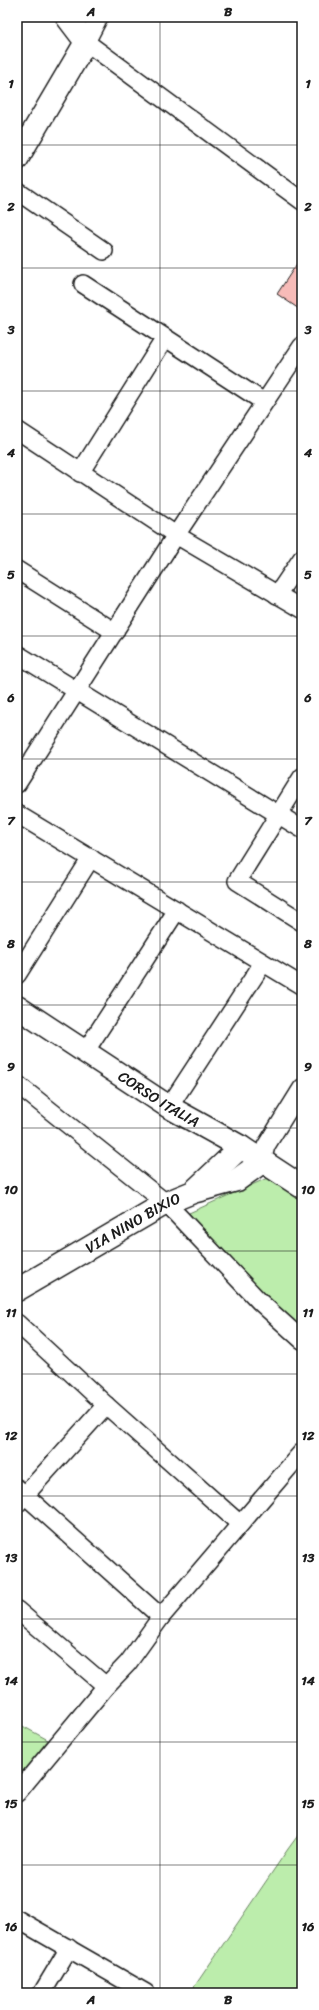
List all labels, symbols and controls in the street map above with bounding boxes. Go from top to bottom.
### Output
text: A [86,0,95,23]
text: B [224,0,233,23]
text: 1 [8,72,14,95]
text: 1 [305,72,311,95]
text: 2 [6,195,15,218]
text: 2 [303,195,312,218]
text: 3 [6,318,15,341]
text: 3 [303,318,312,341]
text: 4 [6,441,16,464]
text: 4 [303,441,313,464]
text: 5 [7,563,15,586]
text: 5 [304,563,312,586]
text: 6 [6,686,15,709]
text: 6 [303,686,312,709]
text: 7 [7,809,16,832]
text: 7 [304,809,313,832]
text: 8 [6,932,15,955]
text: 8 [303,932,312,955]
text: 9 [7,1055,15,1078]
text: 9 [304,1055,312,1078]
street label: CORSO ITALIA [113,1064,204,1134]
text: 10 [4,1178,18,1201]
text: 10 [301,1178,315,1201]
street label: VIA NINO BIXIO [80,1185,185,1260]
text: 11 [5,1301,17,1324]
text: 11 [302,1301,314,1324]
text: 12 [4,1424,18,1447]
text: 12 [301,1424,315,1447]
text: 13 [5,1546,18,1569]
text: 13 [302,1546,315,1569]
text: 14 [4,1669,19,1692]
text: 14 [301,1669,316,1692]
text: 15 [4,1792,18,1815]
text: 15 [301,1792,315,1815]
text: 16 [5,1915,18,1938]
text: 16 [302,1915,315,1938]
text: A [86,1988,95,2010]
text: B [224,1988,233,2010]

